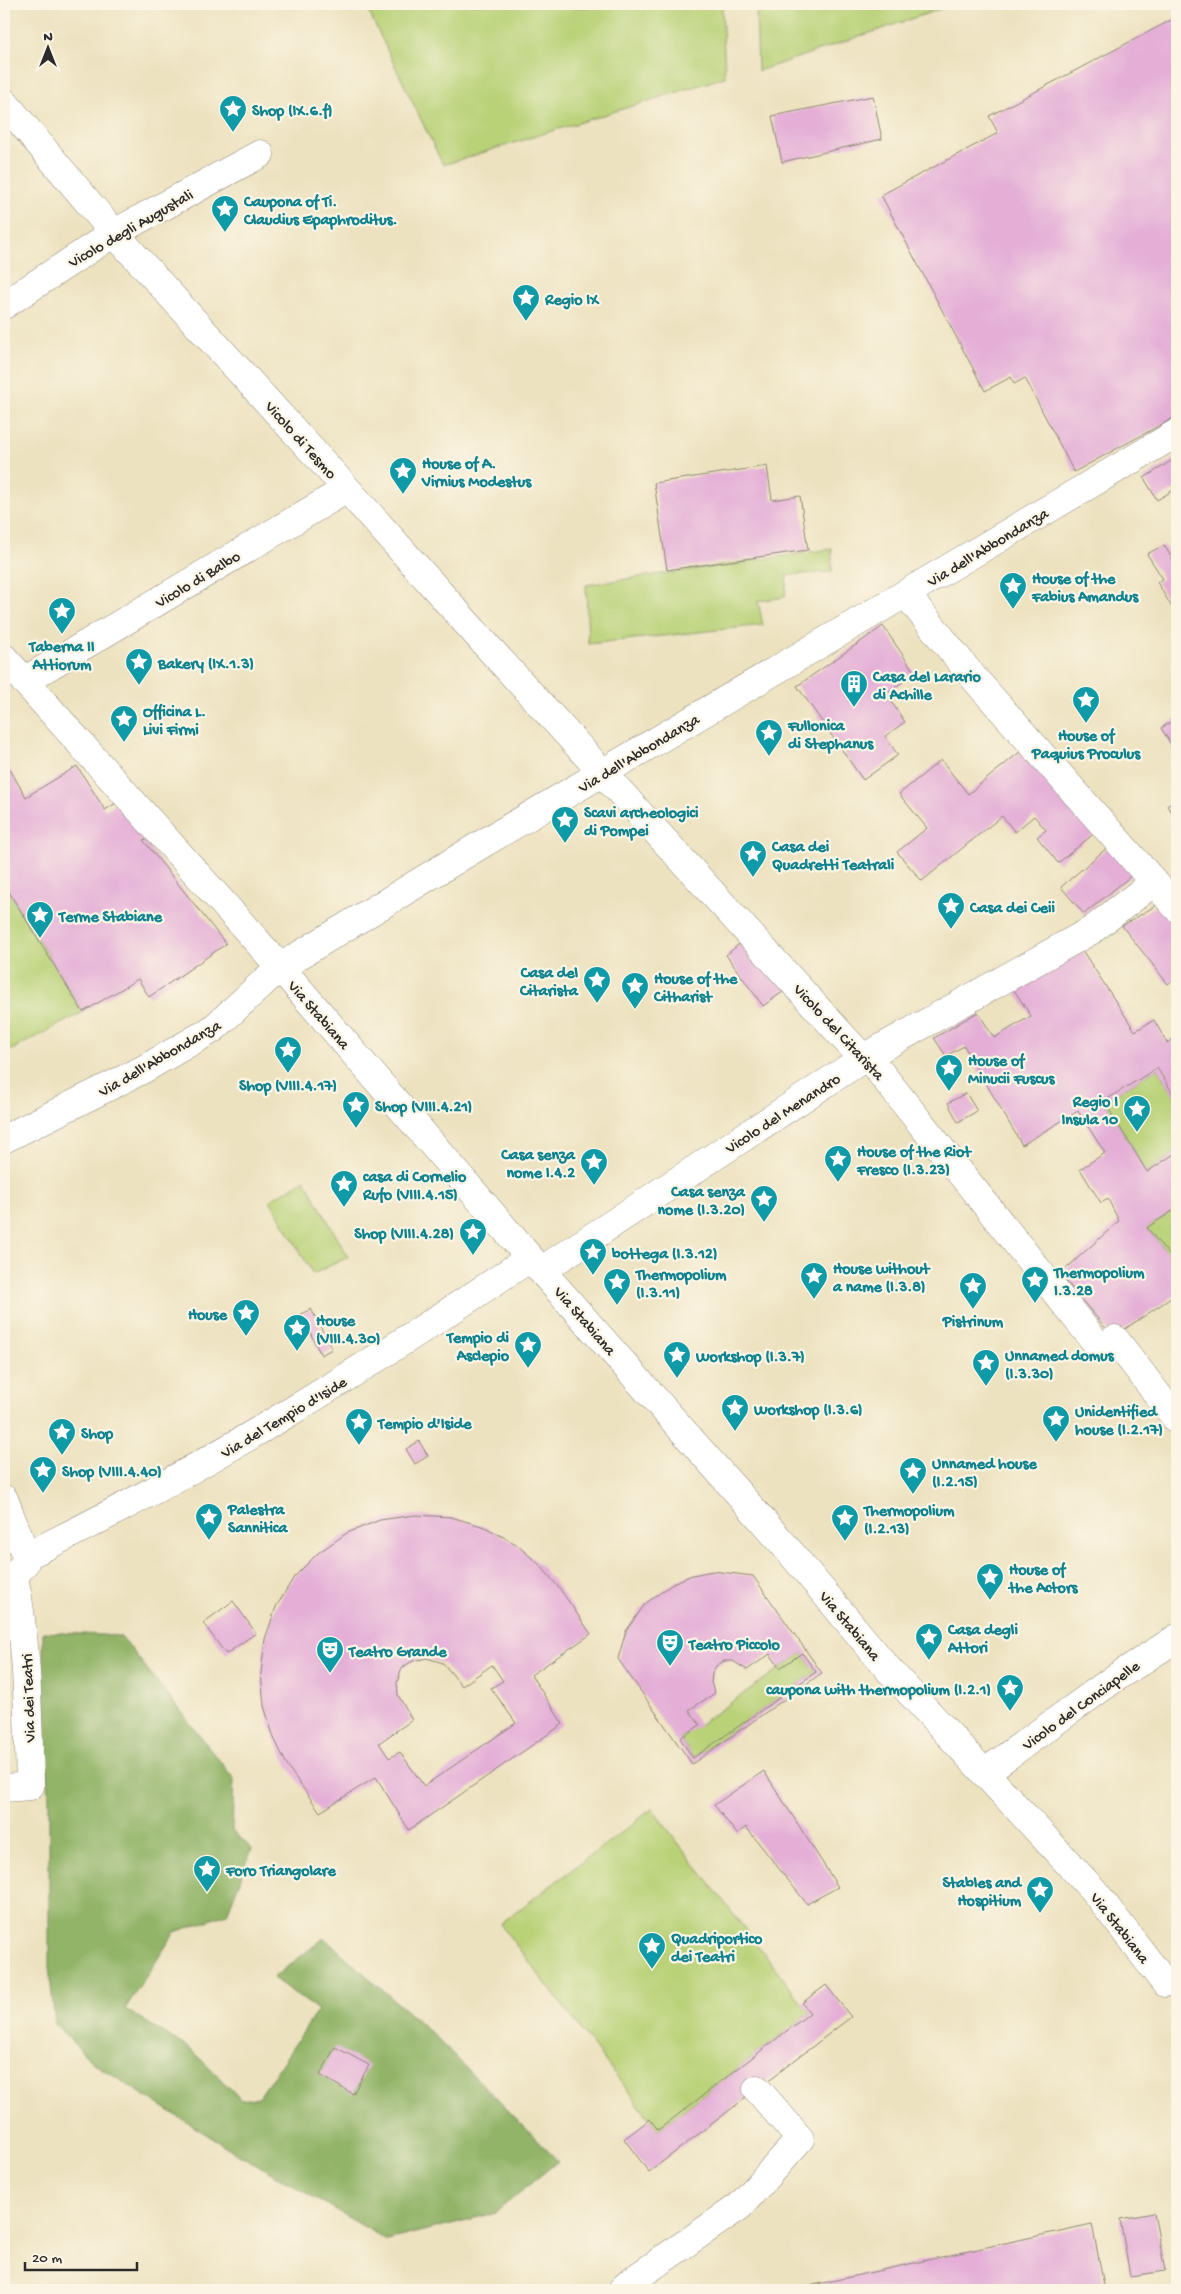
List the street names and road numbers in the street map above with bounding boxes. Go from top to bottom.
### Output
street label: Vicolo degli Augustali [65,187,198,274]
street label: Vicolo di Tesmo [259,398,339,484]
street label: Via dell'Abbondanza [924,505,1054,593]
street label: Vicolo di Balbo [152,548,245,614]
street label: Via dell'Abbondanza [575,711,705,799]
street label: Via Stabiana [282,977,353,1056]
street label: Vicolo del Citarista [787,981,888,1086]
street label: Via dell'Abbondanza [95,1017,226,1103]
street label: Vicolo del Menandro [722,1071,845,1160]
street label: Via Stabiana [548,1283,619,1362]
street label: Via del Tempio d'Iside [218,1374,352,1465]
street label: Via Stabiana [813,1588,884,1667]
street label: Via dei Teatri [19,1653,42,1744]
street label: Vicolo del Conciapelle [1019,1657,1145,1756]
street label: Via Stabiana [1084,1889,1153,1969]

